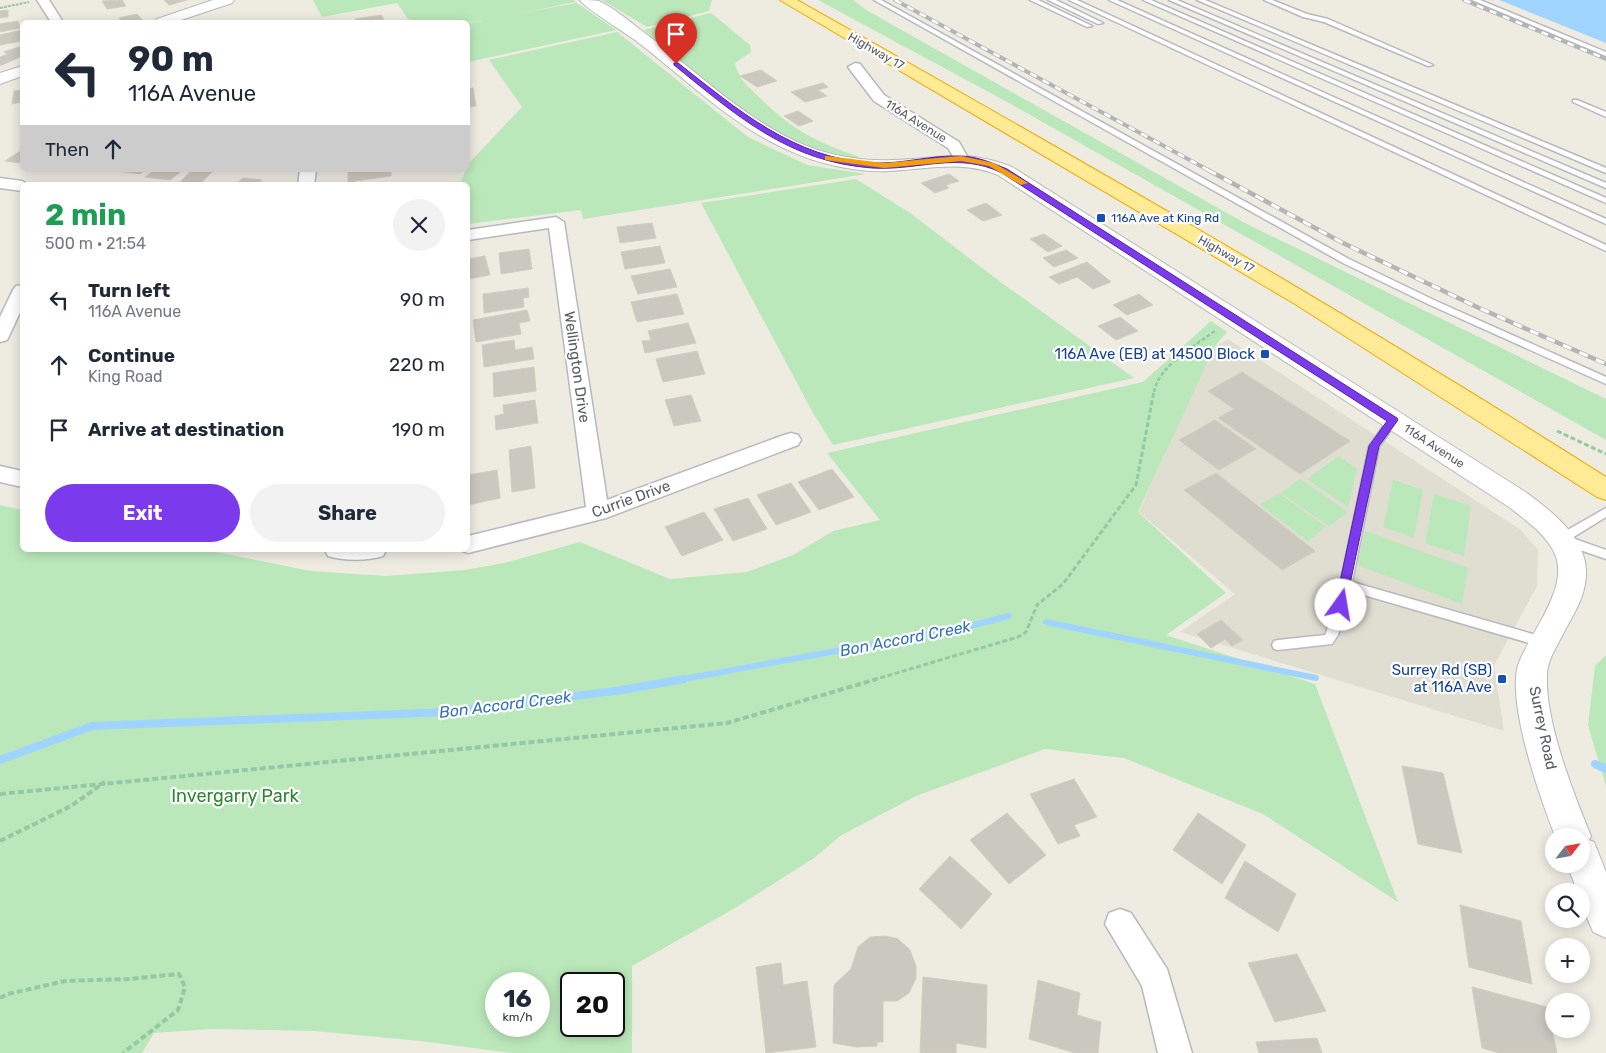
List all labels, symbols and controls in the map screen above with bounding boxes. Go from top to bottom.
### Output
pin [655,13,697,64]
icon: arrive [662,20,690,48]
street label: Highway 17 [846,29,906,73]
text: 90 m [128,38,214,80]
icon: left [45,40,110,105]
text: 116A Avenue [128,80,256,107]
street label: 116A Avenue [883,97,950,146]
icon: ahead [99,135,127,163]
text: Then [45,138,89,161]
text: 2 min [45,197,126,233]
button: close [393,199,445,251]
place label: 116A Ave at King Rd [1111,211,1219,225]
marker: 116A Ave at King Rd [1095,212,1107,224]
street label: Highway 17 [1196,232,1256,276]
text: 500 m · 21:54 [45,234,146,253]
text: Turn left [88,279,170,302]
icon: left [45,286,73,314]
text: 90 m [400,288,445,311]
text: 116A Avenue [88,302,181,321]
street label: Wellington Drive [560,310,594,424]
text: Continue [88,344,175,367]
place label: 116A Ave (EB) at 14500 Block [1055,345,1255,363]
marker: 116A Ave (EB) at 14500 Block [1259,348,1271,360]
icon: ahead [45,351,73,379]
text: 220 m [389,353,445,376]
text: King Road [88,367,163,386]
icon: arrive [45,416,73,444]
text: Arrive at destination [88,418,284,441]
text: 190 m [392,418,445,441]
street label: 116A Avenue [1401,421,1467,471]
street label: Currie Drive [589,476,673,522]
button: Exit [45,484,240,542]
button: Share [250,484,445,542]
position arrow [1314,578,1366,630]
water label: Bon Accord Creek [838,616,973,660]
place label: Surrey Rd (SB) at 116A Ave [1392,661,1492,696]
marker: Surrey Rd (SB) at 116A Ave [1496,673,1508,685]
street label: Surrey Road [1525,685,1561,771]
water label: Bon Accord Creek [438,687,573,722]
park label: Invergarry Park [171,785,300,807]
north arrow [1545,828,1590,872]
map controls [1545,828,1590,1038]
button: search [1545,883,1590,928]
button: + [1545,938,1590,983]
speed limit sign: 20 [560,972,625,1037]
text: 16 [503,984,532,1013]
button: − [1545,993,1590,1038]
text: km/h [503,1010,532,1024]

